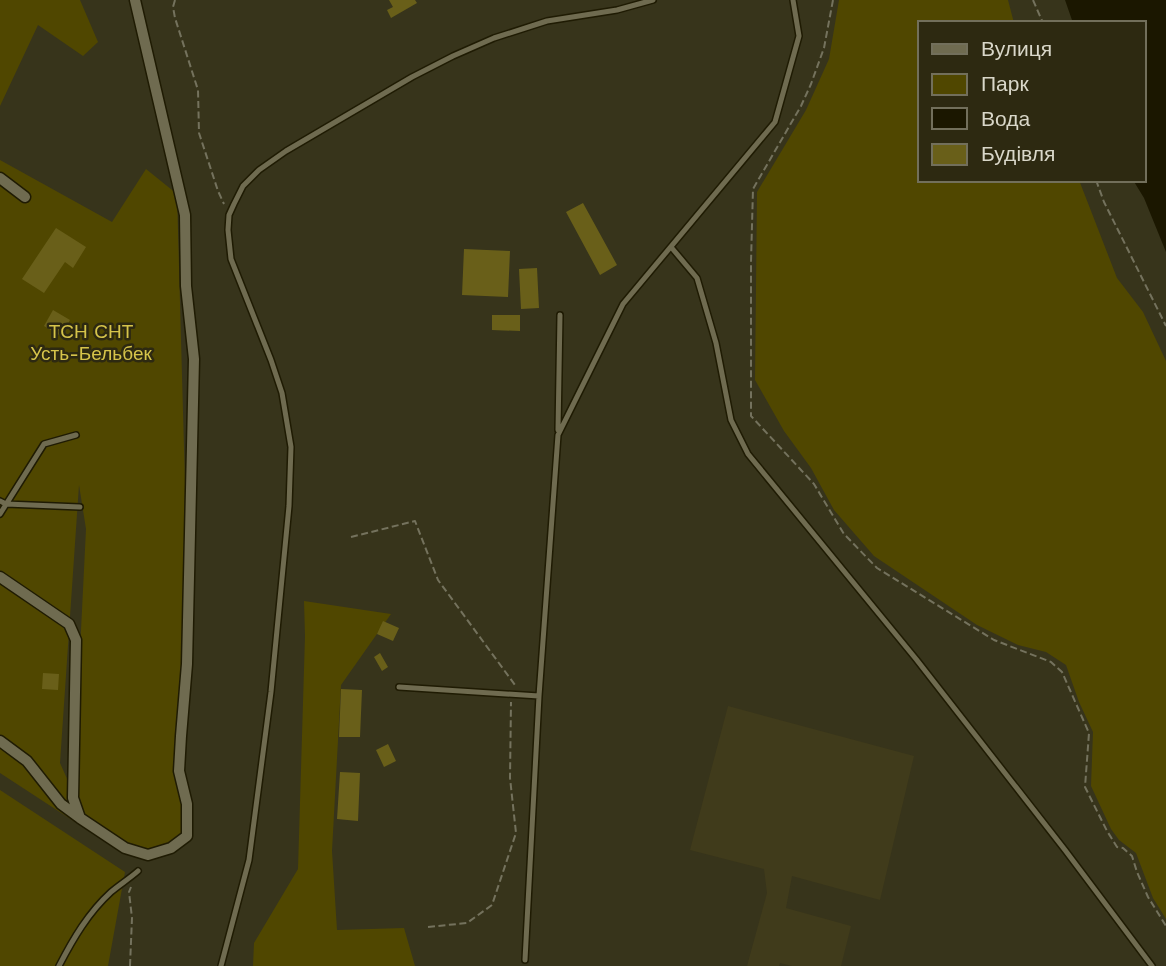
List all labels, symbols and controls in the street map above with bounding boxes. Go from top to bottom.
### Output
legend [918,21,1145,182]
text: Вулиця [981,36,1052,61]
text: Парк [981,71,1029,96]
text: Вода [981,106,1030,131]
text: Будівля [981,141,1055,166]
park label: ТСН СНТ Усть-Бельбек [30,320,152,365]

